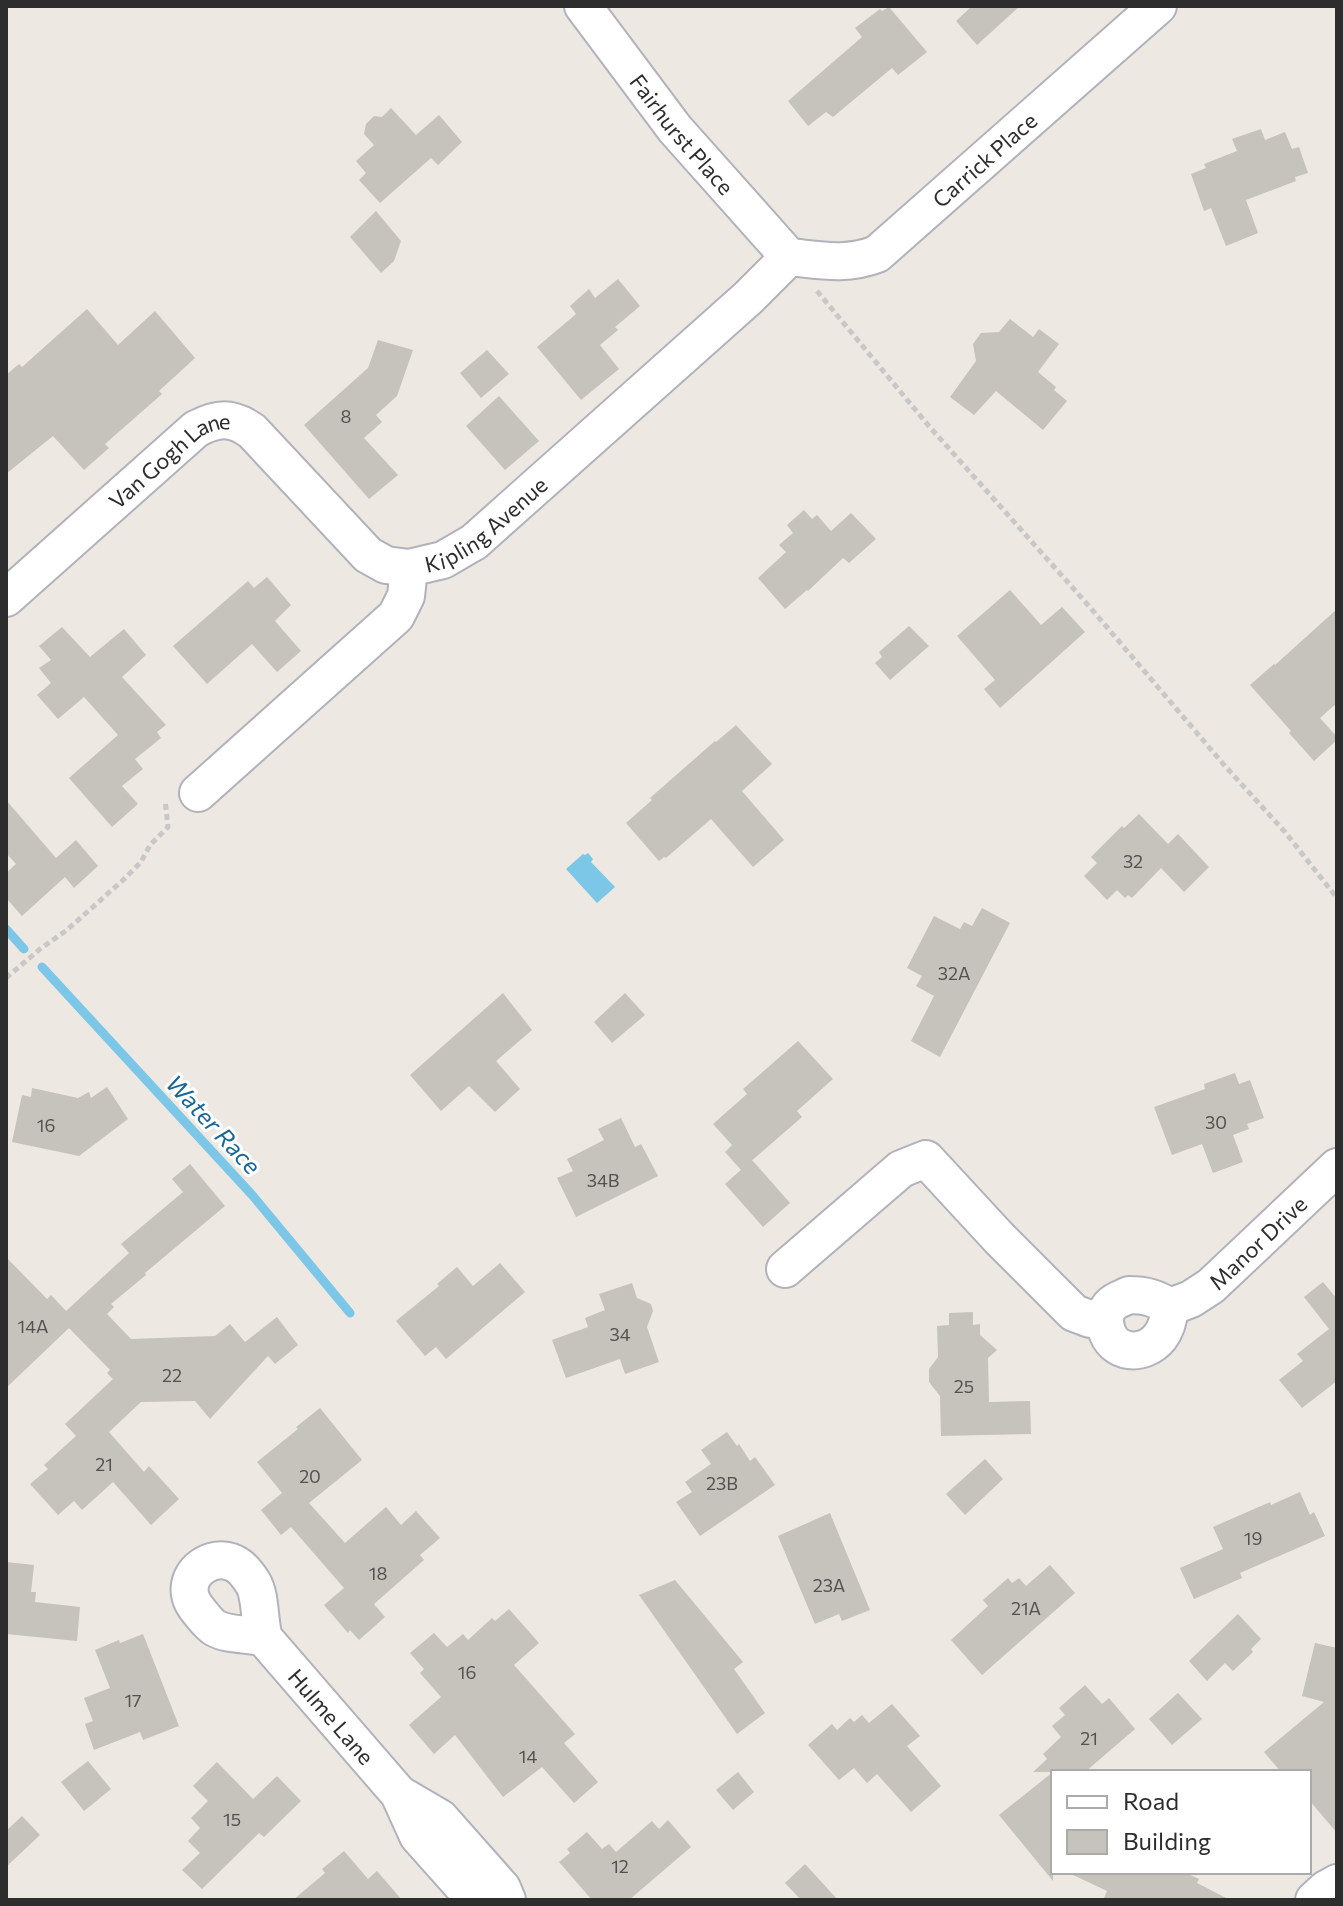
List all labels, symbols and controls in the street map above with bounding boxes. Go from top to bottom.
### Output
street label: Fairhurst Place [625,68,740,200]
street label: Carrick Place [926,106,1042,213]
house number: 8 [341,405,352,427]
street label: Van Gogh Lane [103,407,231,514]
street label: Kipling Avenue [422,470,552,577]
house number: 32 [1123,850,1143,872]
house number: 32A [938,962,970,984]
water label: Water Race [161,1068,268,1180]
house number: 30 [1205,1111,1227,1133]
house number: 16 [37,1114,55,1136]
house number: 34B [587,1169,619,1191]
street label: Manor Drive [1203,1190,1312,1295]
house number: 14A [18,1315,48,1337]
house number: 34 [609,1323,631,1345]
house number: 22 [162,1364,182,1386]
house number: 25 [954,1375,974,1397]
house number: 21 [95,1453,113,1475]
house number: 20 [299,1465,321,1487]
house number: 23B [706,1472,738,1494]
house number: 19 [1244,1527,1262,1549]
house number: 18 [369,1562,387,1584]
house number: 23A [813,1574,845,1596]
house number: 21A [1011,1597,1041,1619]
house number: 16 [458,1661,476,1683]
street label: Hulme Lane [283,1663,380,1770]
house number: 17 [124,1689,142,1711]
house number: 21 [1080,1727,1098,1749]
house number: 14 [519,1745,537,1767]
legend [1051,1770,1311,1874]
text: Road [1123,1786,1179,1815]
house number: 15 [223,1808,241,1830]
text: Building [1123,1826,1211,1855]
house number: 12 [611,1855,629,1877]

